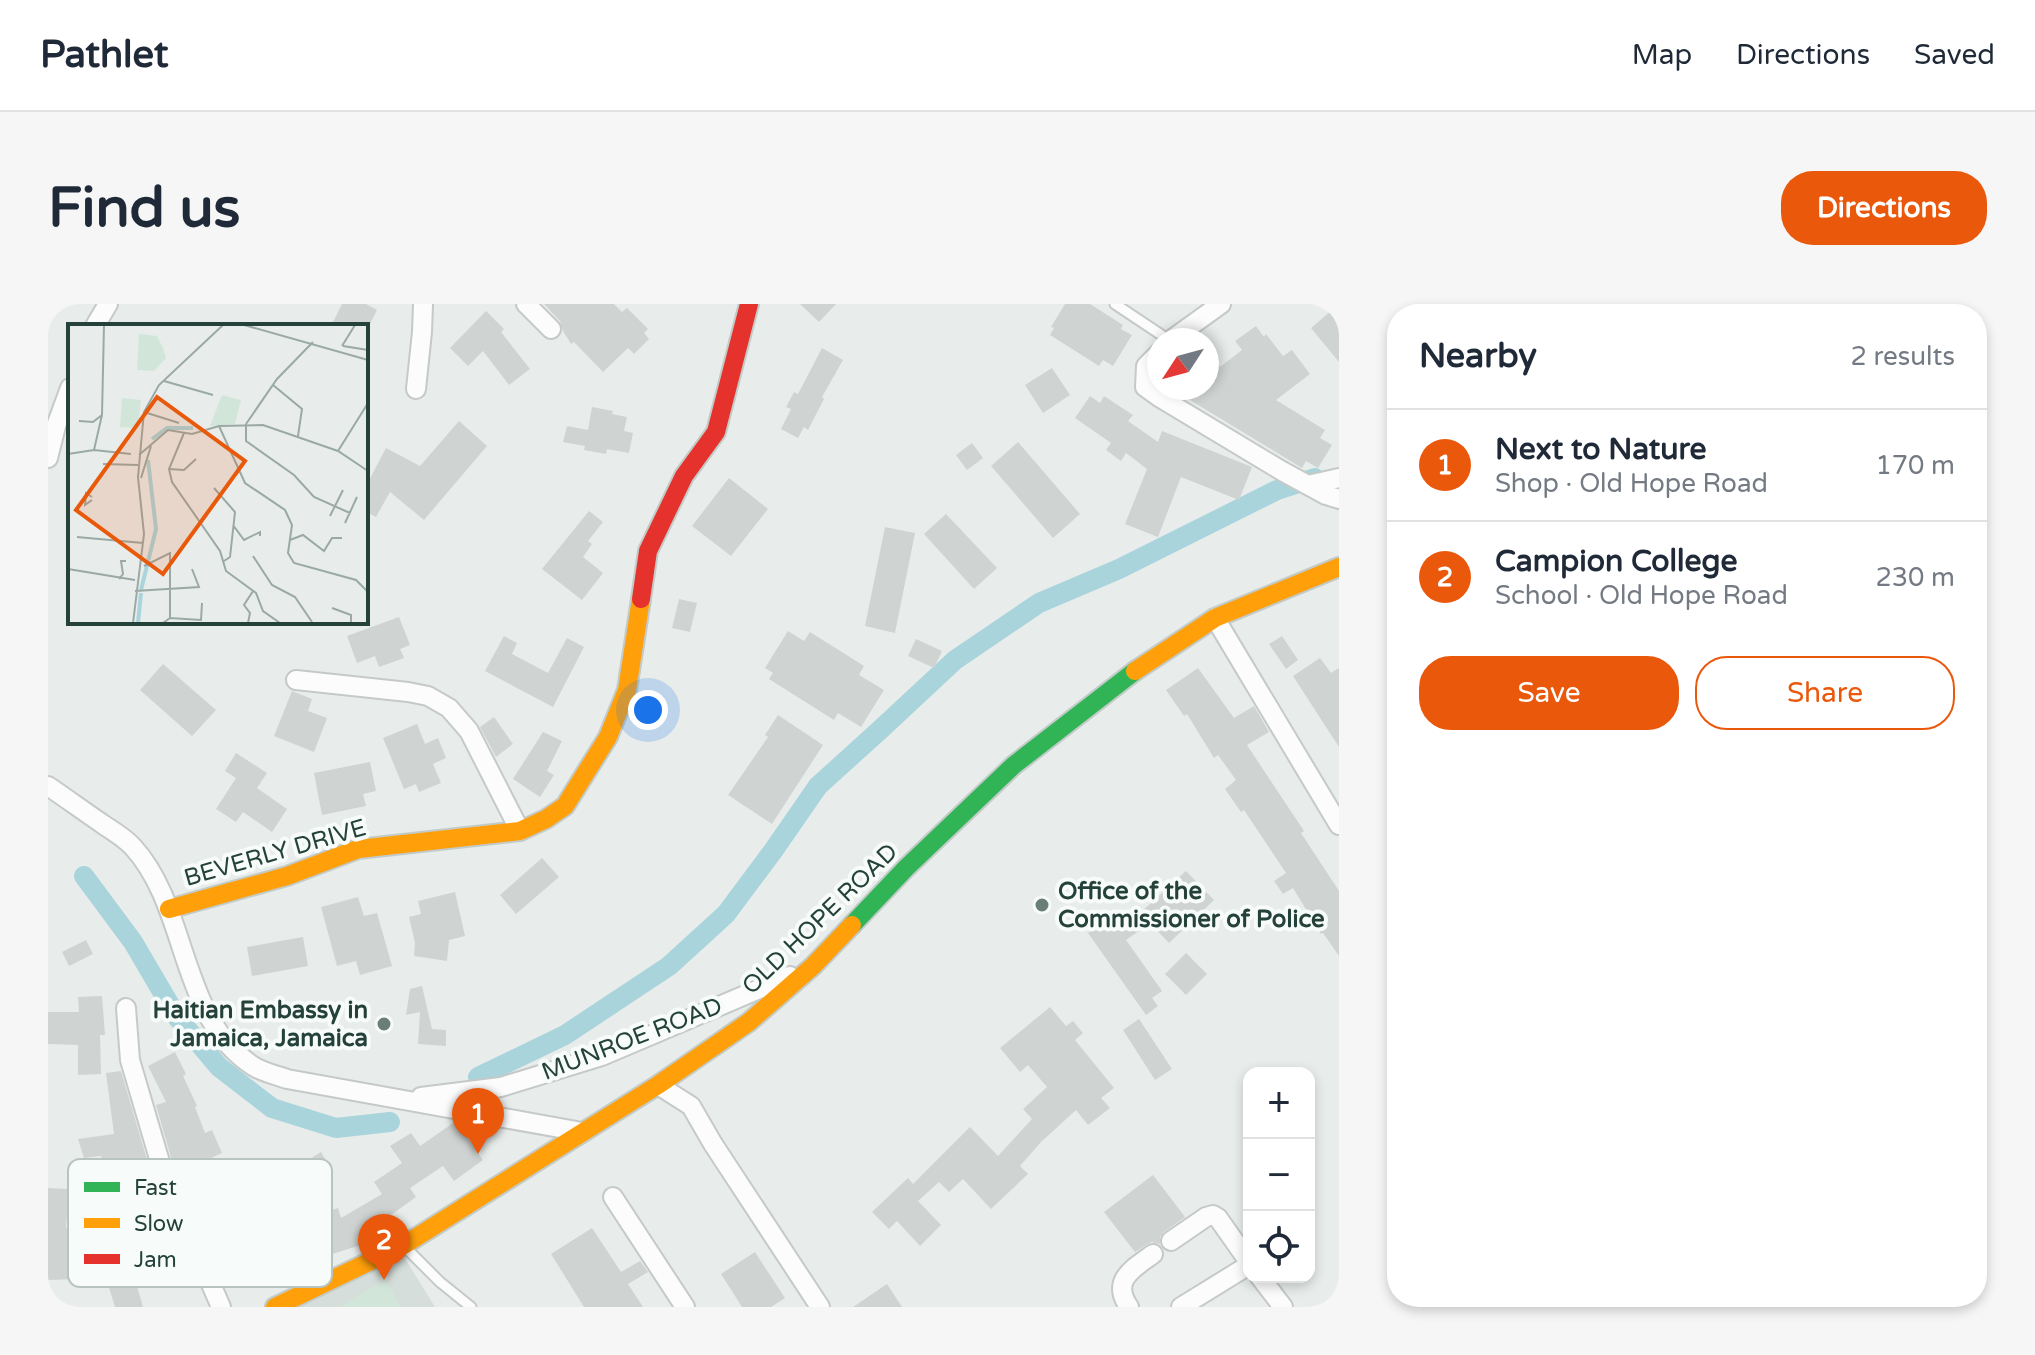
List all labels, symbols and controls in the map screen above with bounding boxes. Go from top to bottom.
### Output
text: Pathlet [40,32,169,78]
text: Map [1632,38,1692,72]
text: Directions [1736,38,1870,72]
text: Saved [1914,38,1995,72]
button: Directions [1781,171,1987,245]
text: Find us [48,175,240,242]
inset map [68,324,368,624]
north arrow [1147,328,1219,400]
text: Nearby [1419,336,1537,377]
text: 2 results [1850,341,1955,372]
text: Next to Nature [1495,431,1707,468]
text: 1 [1437,450,1453,481]
text: 170 m [1875,450,1955,481]
text: Shop · Old Hope Road [1495,468,1768,499]
text: Campion College [1495,543,1737,580]
text: 2 [1437,562,1453,593]
text: 230 m [1875,562,1955,593]
text: School · Old Hope Road [1495,580,1788,611]
button: Save [1419,656,1679,730]
button: Share [1695,656,1955,730]
your location [628,690,668,730]
street label: BEVERLY DRIVE [181,813,369,893]
street label: OLD HOPE ROAD [736,837,904,1001]
place label: Office of the Commissioner of Police [1058,877,1325,934]
marker: Office of the Commissioner of Police [1033,896,1051,914]
street label: MUNROE ROAD [538,991,726,1087]
place label: Haitian Embassy in Jamaica, Jamaica [152,996,368,1053]
marker: Haitian Embassy in Jamaica, Jamaica [375,1015,393,1033]
map controls [1243,1067,1315,1283]
button: + [1243,1067,1315,1139]
pin: 1 [452,1088,504,1154]
button: − [1243,1139,1315,1211]
legend [68,1159,332,1287]
text: Fast [134,1175,177,1201]
text: Slow [134,1211,184,1237]
button: locate [1243,1211,1315,1283]
pin: 2 [358,1214,410,1280]
text: Jam [134,1247,177,1273]

